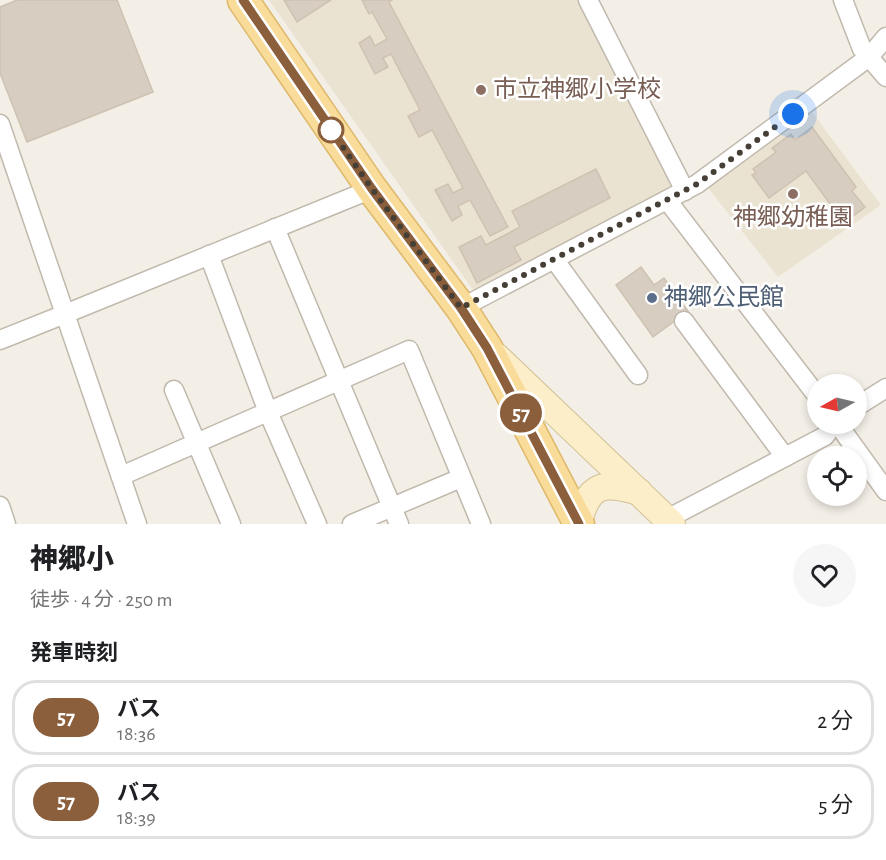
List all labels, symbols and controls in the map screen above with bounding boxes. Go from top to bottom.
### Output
place label: 市立神郷小学校 [493,76,661,102]
marker: 市立神郷小学校 [474,83,488,97]
your location [778,99,808,129]
unlabelled marker [318,117,344,143]
marker: 神郷幼稚園 [786,187,800,201]
place label: 神郷幼稚園 [733,204,853,230]
place label: 神郷公民館 [664,284,784,310]
marker: 神郷公民館 [645,291,659,305]
north arrow [807,374,867,434]
map controls [807,374,867,506]
line badge: 57 [494,394,548,432]
text: 57 [512,403,530,424]
button: locate [807,446,867,506]
button: heart [793,544,856,607]
text: 神郷小 [30,546,114,574]
text: 徒歩 · 4 分 · 250 m [30,590,173,610]
text: 発車時刻 [30,642,118,664]
text: バス [117,698,161,720]
text: 57 [57,707,75,728]
text: 2 分 [817,710,853,732]
text: 18:36 [117,724,156,744]
text: バス [117,782,161,804]
text: 57 [57,791,75,812]
text: 5 分 [818,794,853,816]
text: 18:39 [117,808,156,828]

